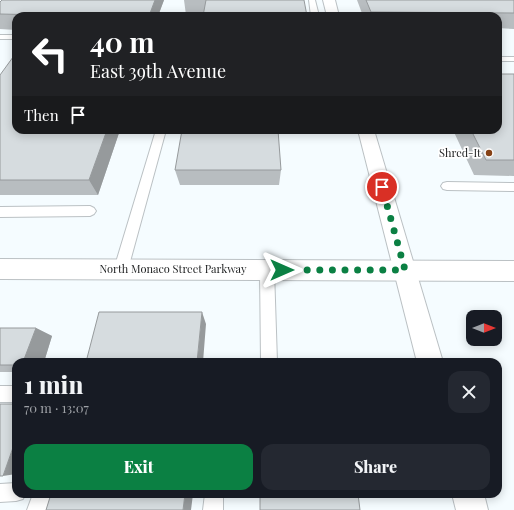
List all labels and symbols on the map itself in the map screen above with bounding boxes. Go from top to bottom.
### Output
place label: Shred-It [439,145,481,160]
marker: Shred-It [484,148,494,158]
pin [365,170,399,204]
position arrow [261,249,303,291]
street label: North Monaco Street Parkway [99,261,247,276]
north arrow [466,310,502,346]

